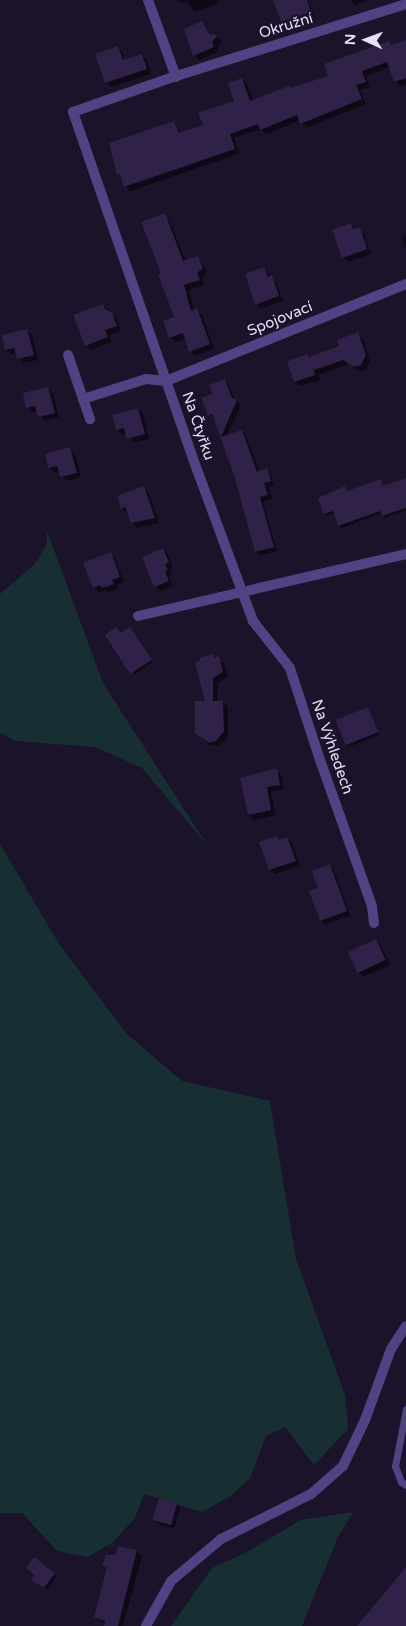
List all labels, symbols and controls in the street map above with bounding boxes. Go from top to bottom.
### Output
street label: Okružní [257,9,315,43]
north arrow [341,15,391,65]
text: N [342,34,359,45]
street label: Spojovací [245,298,315,340]
street label: Na Čtyřku [178,389,218,463]
street label: Na Výhledech [307,697,357,797]

